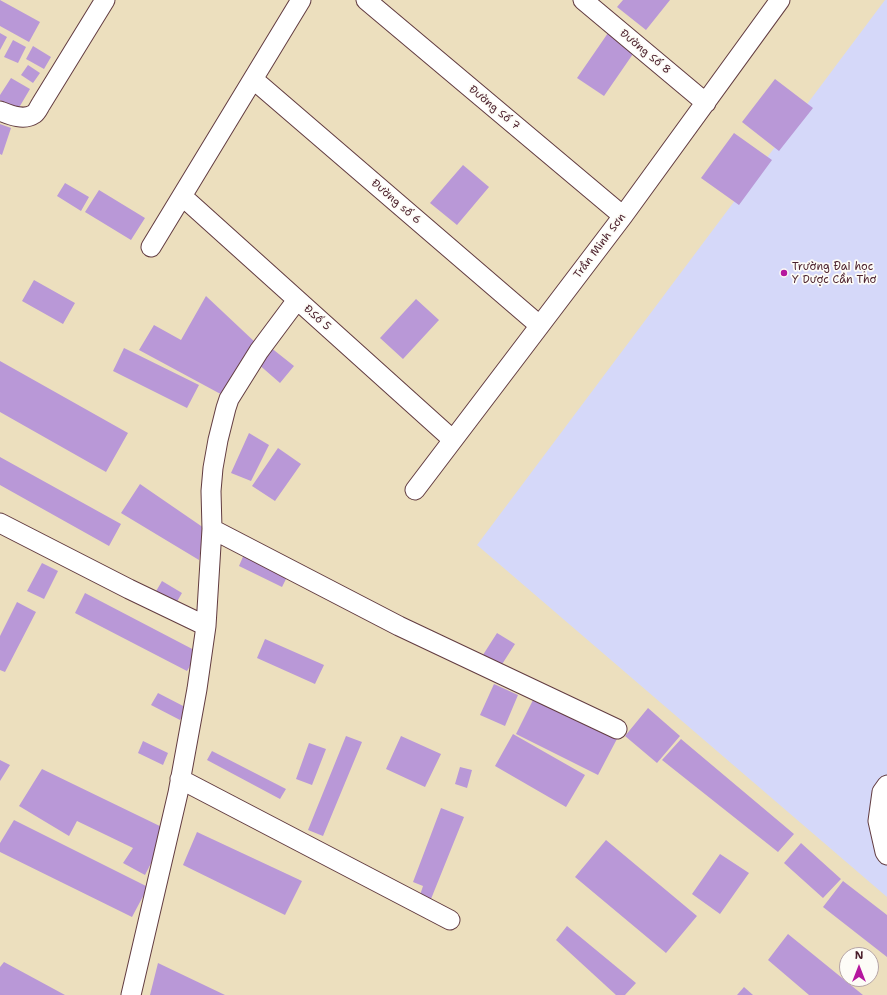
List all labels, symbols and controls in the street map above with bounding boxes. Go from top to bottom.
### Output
street label: Đường Số 8 [617,27,673,77]
street label: Đường Số 7 [466,83,522,133]
street label: Đường số 6 [368,177,424,227]
street label: Trần Minh Sơn [571,211,629,281]
place label: Trường Đại học Y Dược Cần Thơ [792,260,876,286]
marker: Trường Đại học Y Dược Cần Thơ [779,268,789,278]
street label: Đ.Số 5 [301,302,333,334]
north arrow [839,947,879,987]
text: N [855,948,863,963]

